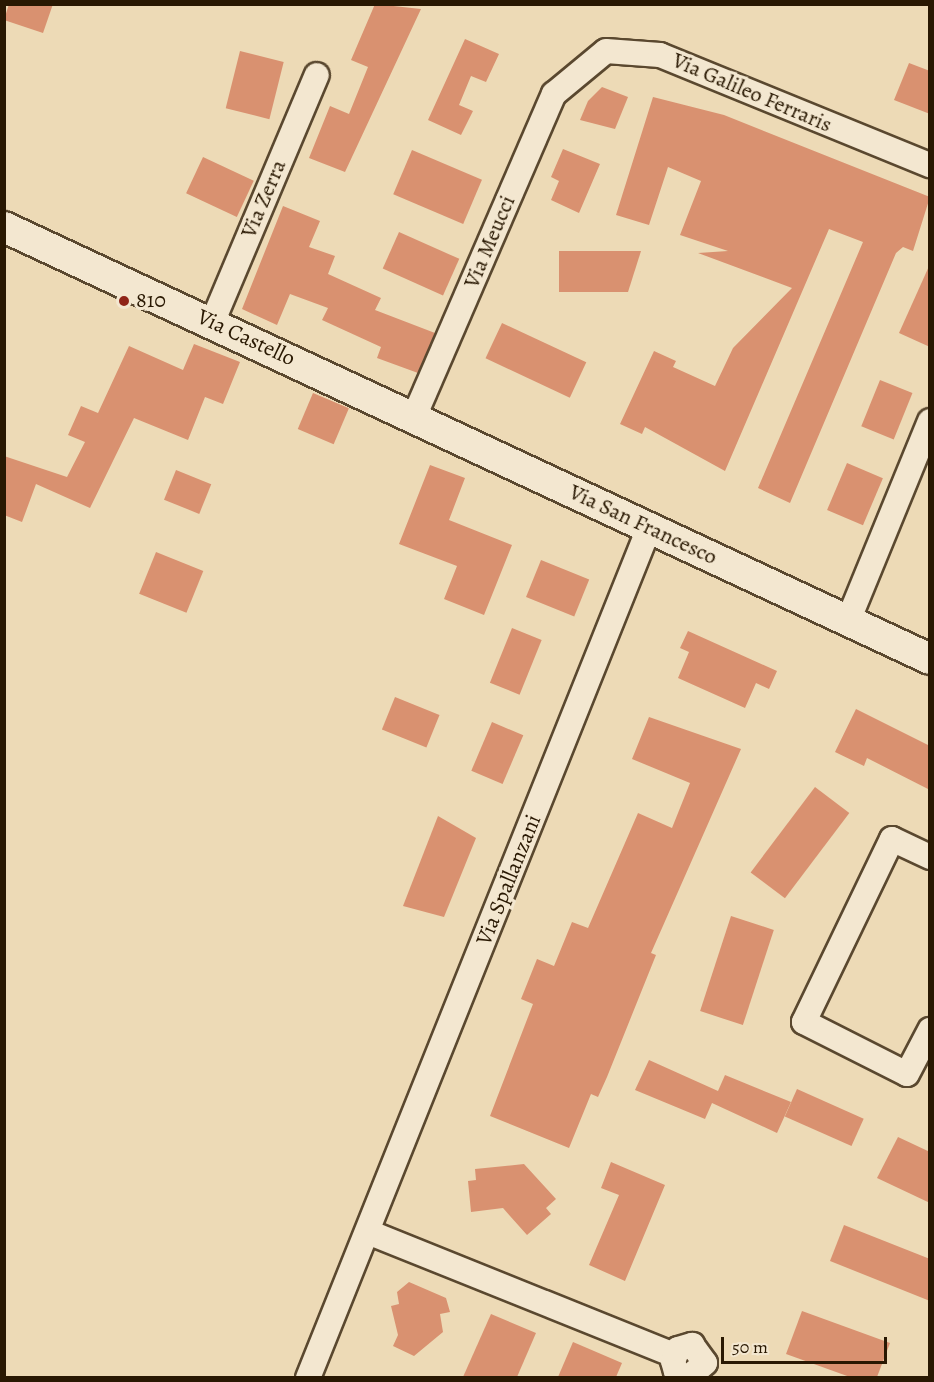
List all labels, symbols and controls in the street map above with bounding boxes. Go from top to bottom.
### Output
street label: Via Galileo Ferraris [668,48,836,138]
street label: Via Zerra [236,156,292,242]
street label: Via Meucci [459,192,521,292]
place label: 810 [136,288,166,314]
marker: 810 [117,294,131,308]
street label: Via Castello [193,304,299,372]
street label: Via San Francesco [565,479,721,571]
street label: Via Spallanzani [471,811,547,949]
scale bar [724,1325,890,1363]
text: 50 m [732,1335,768,1359]

